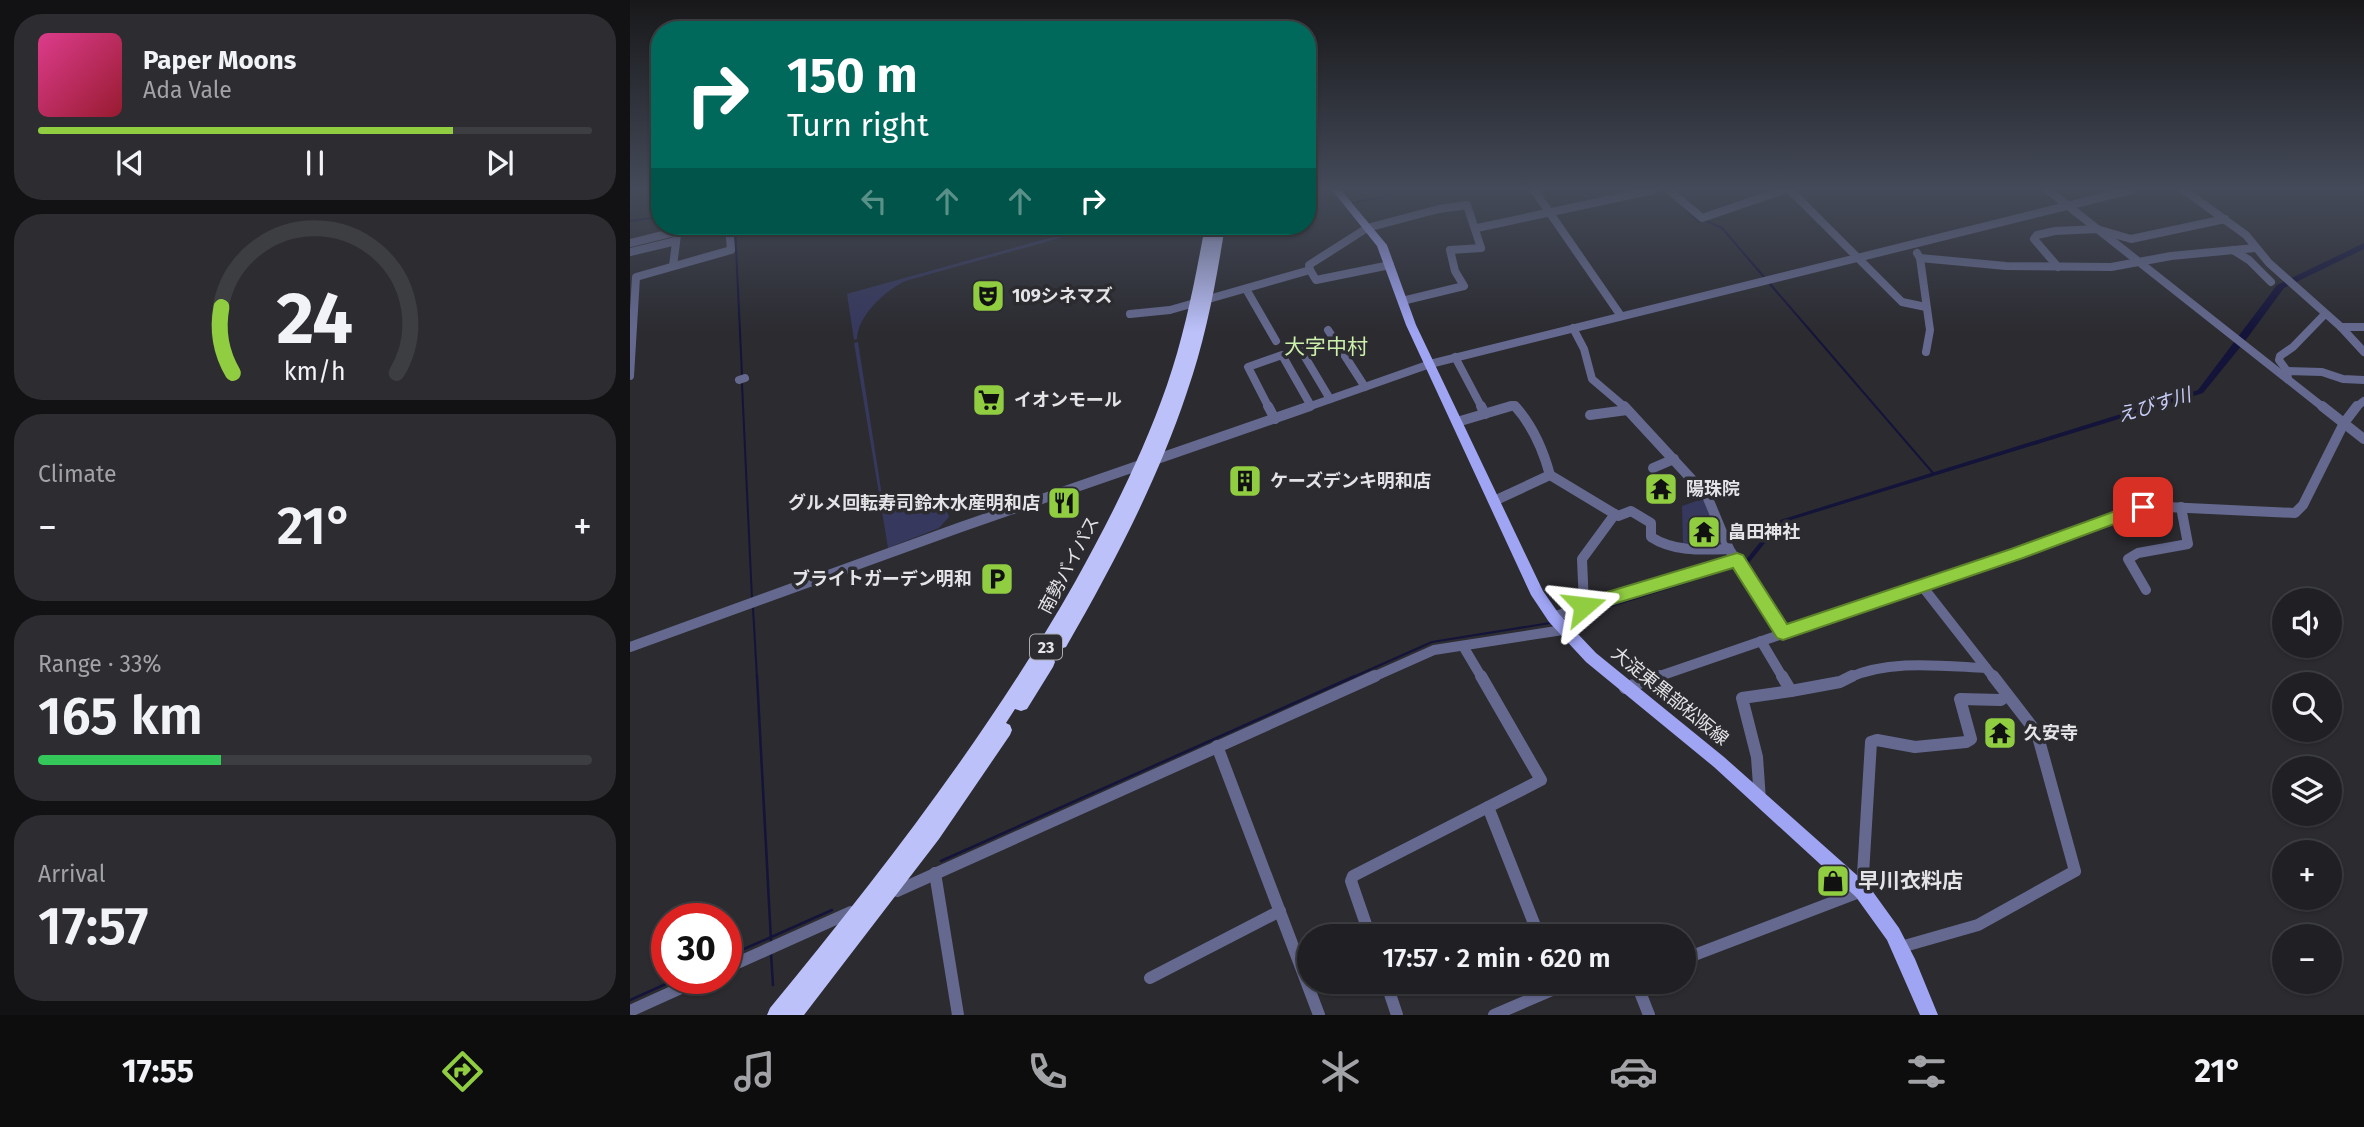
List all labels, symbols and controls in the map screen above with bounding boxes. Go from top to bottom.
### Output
text: Paper Moons [143,45,296,76]
text: 150 m [787,46,918,105]
icon: right [672,49,763,140]
text: Ada Vale [143,76,232,104]
text: Turn right [787,106,929,144]
icon: previous [111,144,149,182]
icon: pause [296,144,334,182]
icon: next [481,144,519,182]
icon: left [855,182,893,220]
icon: ahead [928,182,966,220]
icon: ahead [1001,182,1039,220]
icon: right [1074,182,1112,220]
text: 24 [277,276,353,363]
theatre icon: 109シネマズ [969,277,1007,315]
place label: 109シネマズ [1012,285,1113,307]
district label: 大字中村 [1284,334,1368,360]
text: km/h [284,357,346,387]
supermarket icon: イオンモール [970,381,1008,419]
water label: えびす川 [2114,382,2196,427]
place label: イオンモール [1014,389,1122,411]
text: Climate [38,460,117,488]
building icon: ケーズデンキ明和店 [1226,462,1264,500]
place label: ケーズデンキ明和店 [1270,470,1431,492]
temple icon: 陽珠院 [1642,470,1680,508]
pin [2113,477,2173,537]
place label: 陽珠院 [1686,478,1740,500]
restaurant icon: グルメ回転寿司鈴木水産明和店 [1045,484,1083,522]
icon: arrive [2124,488,2162,526]
place label: グルメ回転寿司鈴木水産明和店 [788,492,1040,514]
text: 21° [277,495,353,558]
text: − [38,504,57,550]
text: + [573,504,592,550]
street label: 南勢バイパス [1034,512,1104,618]
temple icon: 畠田神社 [1685,513,1723,551]
place label: 畠田神社 [1728,521,1800,543]
parking icon: ブライトガーデン明和 [978,560,1016,598]
place label: ブライトガーデン明和 [792,568,972,590]
position arrow [1547,569,1621,643]
map controls [2272,588,2342,994]
button: sound [2272,588,2342,658]
road number: 23 [1030,634,1062,660]
street label: 大淀東黒部松阪線 [1607,642,1733,750]
text: Range · 33% [38,650,161,678]
button: search [2272,672,2342,742]
text: 165 km [38,685,203,748]
temple icon: 久安寺 [1981,714,2019,752]
place label: 久安寺 [2024,722,2078,744]
button: layers [2272,756,2342,826]
button: + [2272,840,2342,910]
text: Arrival [38,860,105,888]
shop icon: 早川衣料店 [1814,862,1852,900]
place label: 早川衣料店 [1858,868,1963,894]
text: 17:57 [38,895,149,958]
speed limit sign: 30 [651,903,742,994]
button: − [2272,924,2342,994]
text: 17:57 · 2 min · 620 m [1382,943,1611,974]
icon: directions [438,1047,487,1096]
icon: music [730,1047,779,1096]
icon: phone [1023,1047,1072,1096]
icon: climate [1316,1047,1365,1096]
icon: car [1609,1047,1658,1096]
icon: filters [1902,1047,1951,1096]
text: 17:55 [122,1052,194,1090]
text: 21° [2195,1052,2242,1090]

